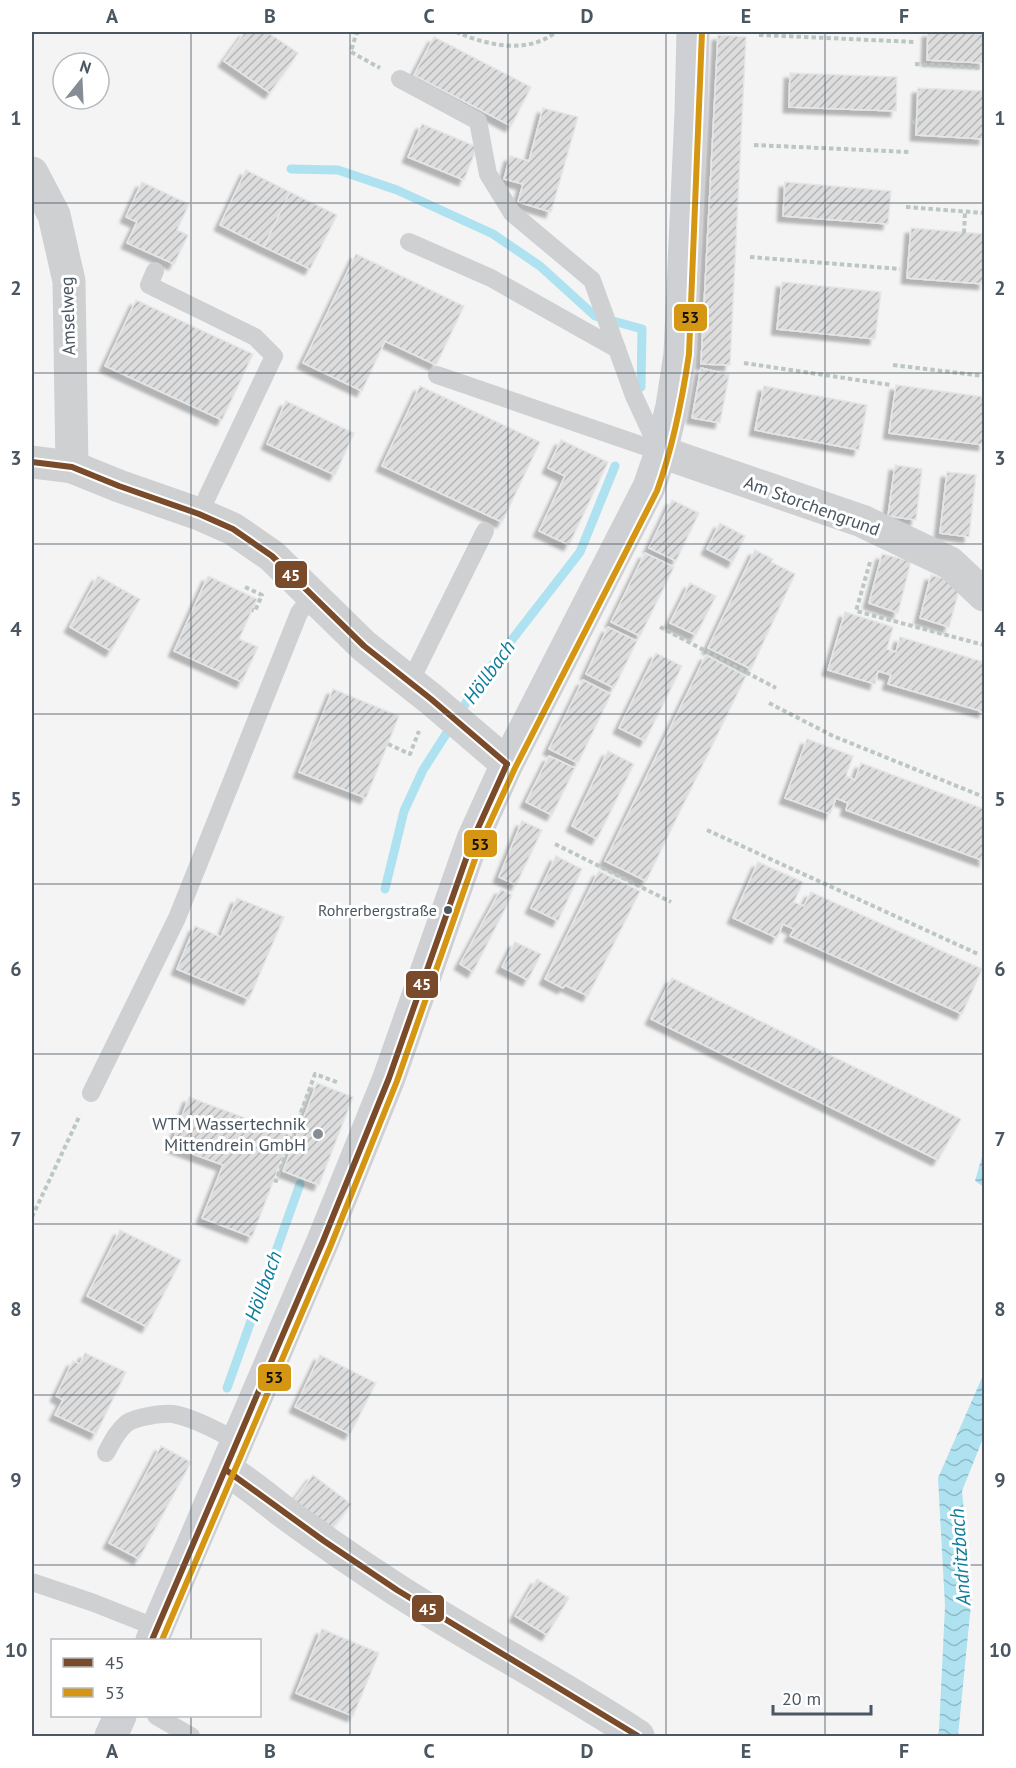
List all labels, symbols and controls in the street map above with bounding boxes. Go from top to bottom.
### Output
text: A [106,3,119,29]
text: B [264,3,276,29]
text: C [423,3,435,29]
text: D [581,3,594,29]
text: E [741,3,751,29]
text: F [899,3,909,29]
north arrow [51,51,111,111]
text: N [78,56,94,78]
text: 1 [10,105,22,131]
text: 1 [994,105,1006,131]
text: 2 [10,275,22,301]
text: 2 [994,275,1006,301]
street label: Amselweg [55,276,80,356]
line badge: 53 [673,303,708,332]
text: 53 [681,307,699,327]
text: 3 [10,445,22,471]
text: 3 [994,445,1006,471]
street label: Am Storchengrund [741,470,883,541]
line badge: 45 [274,560,308,589]
text: 45 [282,565,300,585]
text: 4 [10,616,22,642]
text: 4 [994,616,1006,642]
water label: Höllbach [457,635,521,709]
text: 5 [10,786,22,812]
text: 5 [994,786,1006,812]
line badge: 53 [463,829,498,858]
text: 53 [471,834,489,854]
place label: Rohrerbergstraße [318,900,437,920]
marker: Rohrerbergstraße [442,904,454,916]
text: 6 [10,956,22,982]
text: 6 [994,956,1006,982]
line badge: 45 [405,970,439,999]
text: 45 [413,974,431,994]
place label: WTM Wassertechnik Mittendrein GmbH [152,1112,306,1156]
text: 7 [10,1126,22,1152]
text: 7 [994,1126,1006,1152]
marker: WTM Wassertechnik Mittendrein GmbH [311,1127,325,1141]
water label: Höllbach [238,1247,288,1325]
text: 8 [10,1296,22,1322]
text: 8 [994,1296,1006,1322]
line badge: 53 [257,1363,292,1392]
text: 53 [265,1367,283,1387]
text: 9 [10,1467,22,1493]
text: 9 [994,1467,1006,1493]
water label: Andritzbach [944,1508,976,1607]
line badge: 45 [411,1594,445,1623]
text: 45 [419,1599,437,1619]
text: 10 [5,1637,27,1663]
text: 10 [989,1637,1011,1663]
legend [51,1639,261,1717]
text: 45 [105,1651,125,1674]
scale bar [773,1678,870,1716]
text: 53 [105,1681,125,1704]
text: 20 m [782,1687,821,1710]
text: A [106,1738,119,1764]
text: B [264,1738,276,1764]
text: C [423,1738,435,1764]
text: D [581,1738,594,1764]
text: E [741,1738,751,1764]
text: F [899,1738,909,1764]

